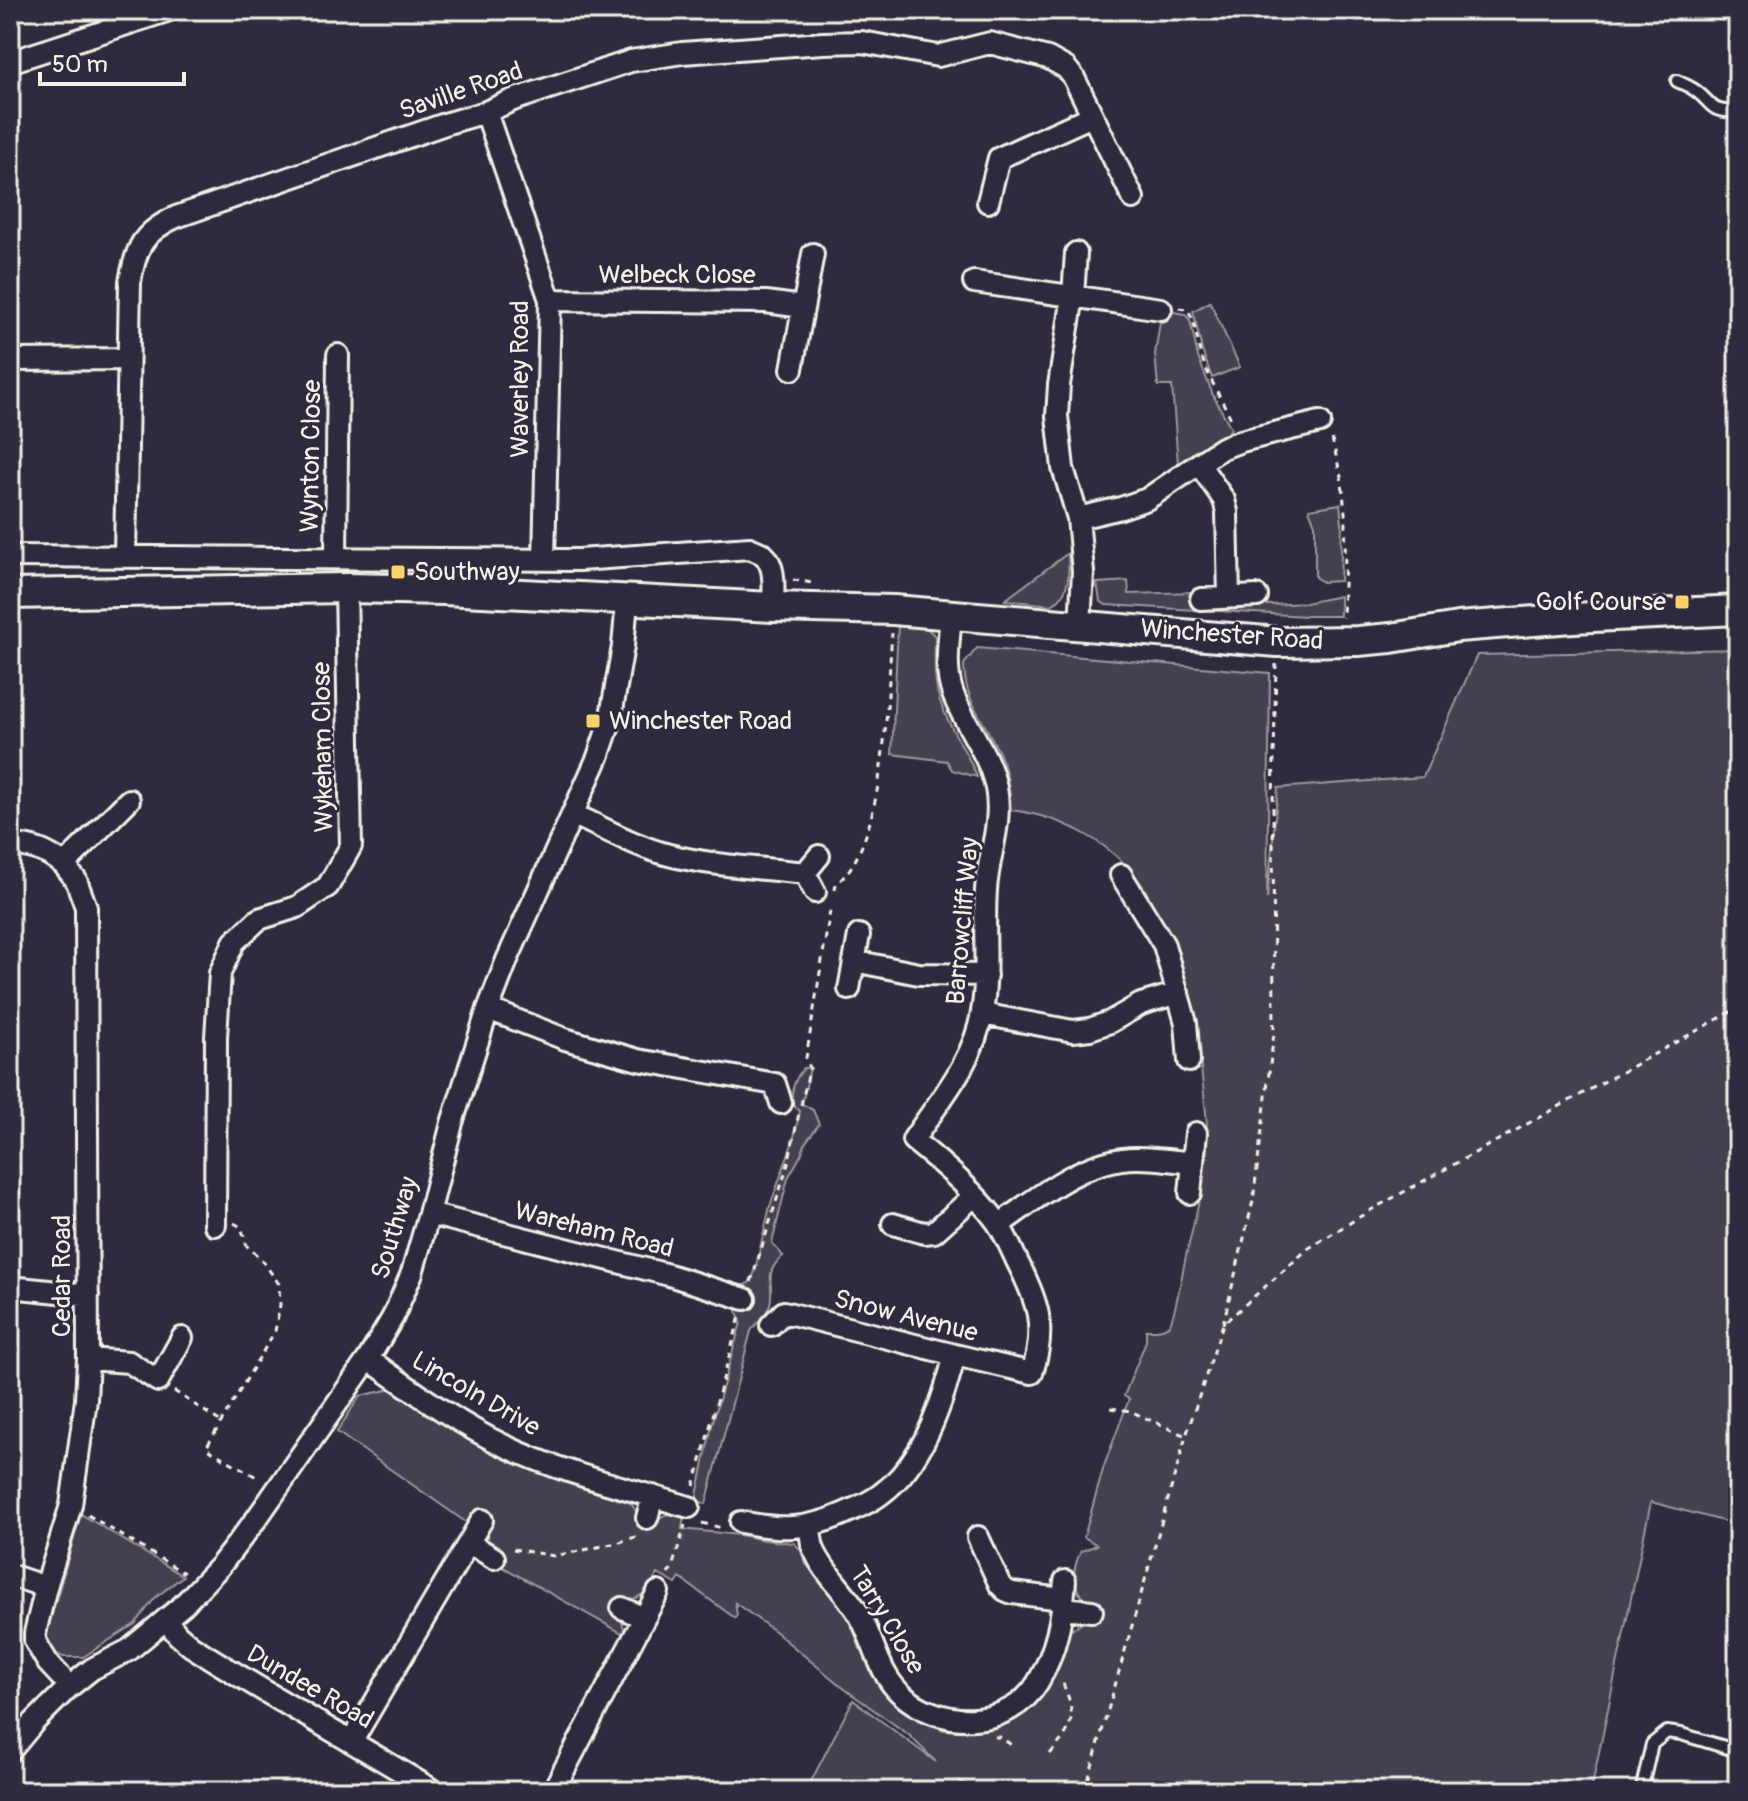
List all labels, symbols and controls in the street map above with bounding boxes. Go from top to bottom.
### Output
scale bar [40,36,184,86]
text: 50 m [52,50,108,79]
street label: Saville Road [395,55,527,127]
street label: Welbeck Close [598,259,756,291]
street label: Waverley Road [504,300,536,458]
street label: Wynton Close [294,379,328,533]
place label: Southway [414,556,520,588]
marker: Southway [389,563,407,581]
place label: Golf Course [1536,586,1666,618]
marker: Golf Course [1673,593,1691,611]
street label: Winchester Road [1140,613,1324,657]
street label: Wykeham Close [306,661,340,833]
place label: Winchester Road [609,705,792,737]
marker: Winchester Road [584,712,602,730]
street label: Barrowcliff Way [940,836,986,1006]
street label: Southway [364,1173,426,1283]
street label: Wareham Road [511,1195,677,1265]
street label: Cedar Road [46,1215,78,1337]
street label: Snow Avenue [831,1283,981,1349]
street label: Lincoln Drive [406,1344,546,1444]
street label: Tarry Close [842,1560,932,1680]
street label: Dundee Road [241,1638,379,1736]

